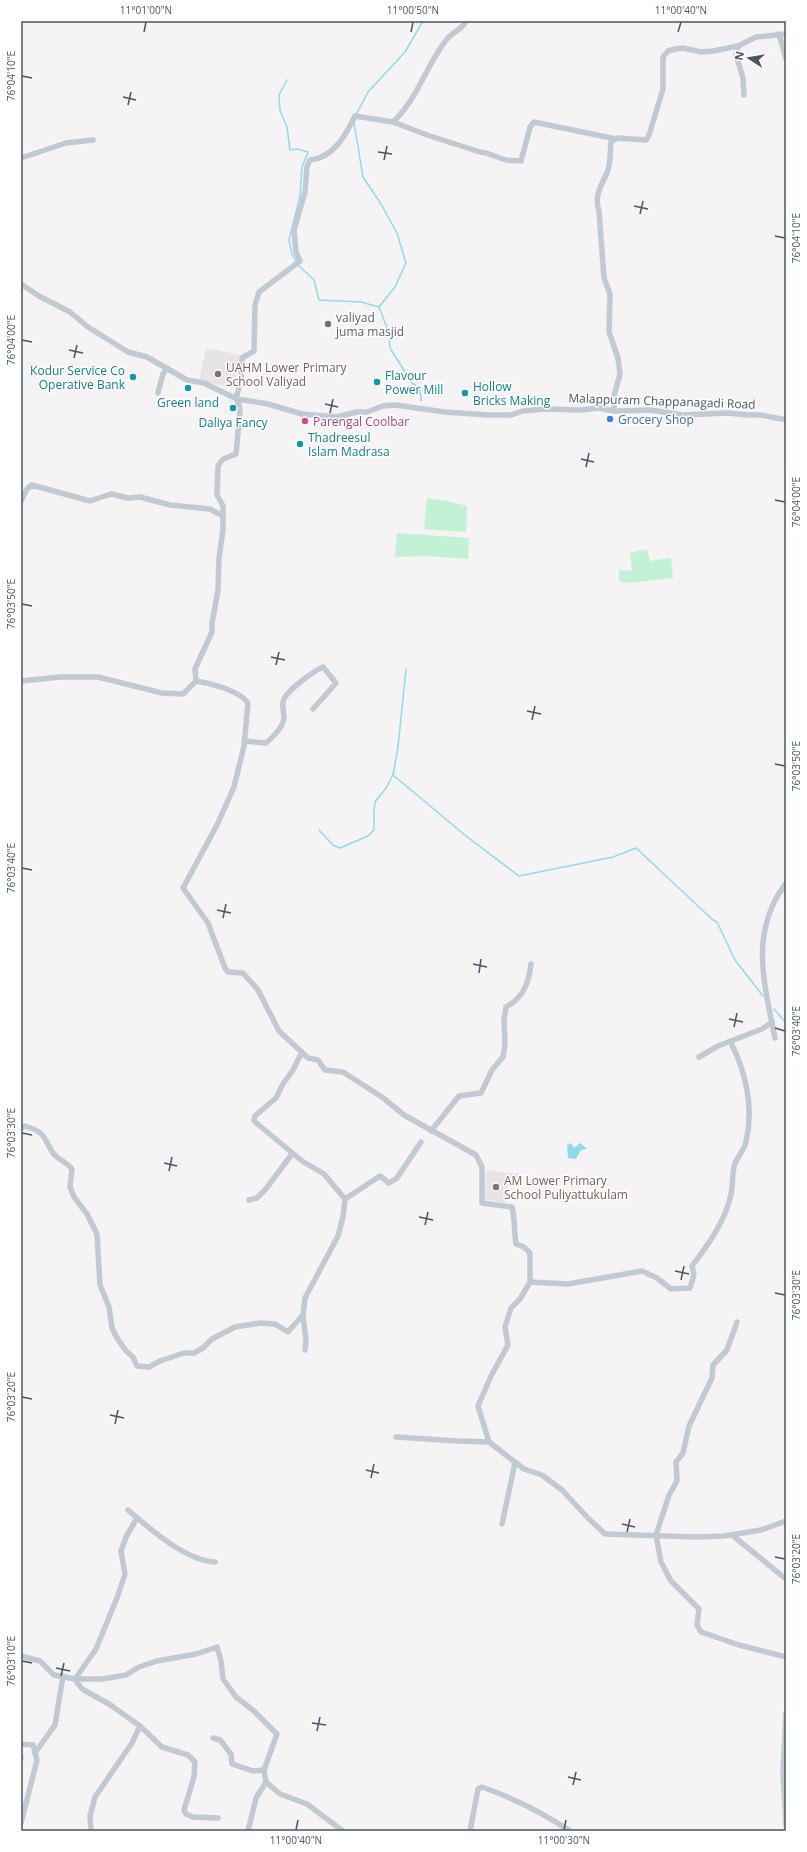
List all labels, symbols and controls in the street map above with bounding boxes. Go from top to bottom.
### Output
text: 11°01'00"N [120,3,172,17]
text: 11°00'50"N [387,3,439,17]
text: 11°00'40"N [655,3,707,17]
north arrow [729,38,769,78]
text: N [730,50,747,62]
text: 76°04'10"E [4,51,18,101]
text: 76°04'10"E [789,213,803,263]
place label: valiyad juma masjid [335,309,404,340]
text: 76°04'00"E [4,315,18,365]
marker: valiyad juma masjid [323,319,333,329]
place label: UAHM Lower Primary School Valiyad [226,359,347,390]
place label: Kodur Service Co Operative Bank [30,362,126,393]
place label: Flavour Power Mill [385,367,443,398]
marker: UAHM Lower Primary School Valiyad [213,369,223,379]
marker: Kodur Service Co Operative Bank [128,372,138,382]
marker: Flavour Power Mill [372,377,382,387]
place label: Hollow Bricks Making [473,378,551,409]
marker: Green land [183,383,193,393]
marker: Hollow Bricks Making [460,388,470,398]
street label: Malappuram Chappanagadi Road [568,389,756,413]
place label: Green land [157,394,219,411]
marker: Daliya Fancy [228,403,238,413]
place label: Grocery Shop [618,411,694,428]
place label: Parengal Coolbar [313,413,409,430]
place label: Daliya Fancy [198,414,269,431]
marker: Grocery Shop [605,414,615,424]
marker: Parengal Coolbar [300,416,310,426]
place label: Thadreesul Islam Madrasa [308,429,390,460]
marker: Thadreesul Islam Madrasa [295,439,305,449]
text: 76°04'00"E [789,477,803,527]
text: 76°03'50"E [4,579,18,629]
text: 76°03'50"E [789,741,803,791]
text: 76°03'40"E [4,843,18,893]
text: 76°03'40"E [789,1006,803,1056]
text: 76°03'30"E [4,1108,18,1158]
place label: AM Lower Primary School Puliyattukulam [504,1172,628,1203]
marker: AM Lower Primary School Puliyattukulam [491,1182,501,1192]
text: 76°03'30"E [789,1270,803,1320]
text: 76°03'20"E [4,1372,18,1422]
text: 76°03'20"E [789,1534,803,1584]
text: 76°03'10"E [4,1636,18,1686]
text: 11°00'40"N [270,1833,322,1847]
text: 11°00'30"N [538,1833,590,1847]

